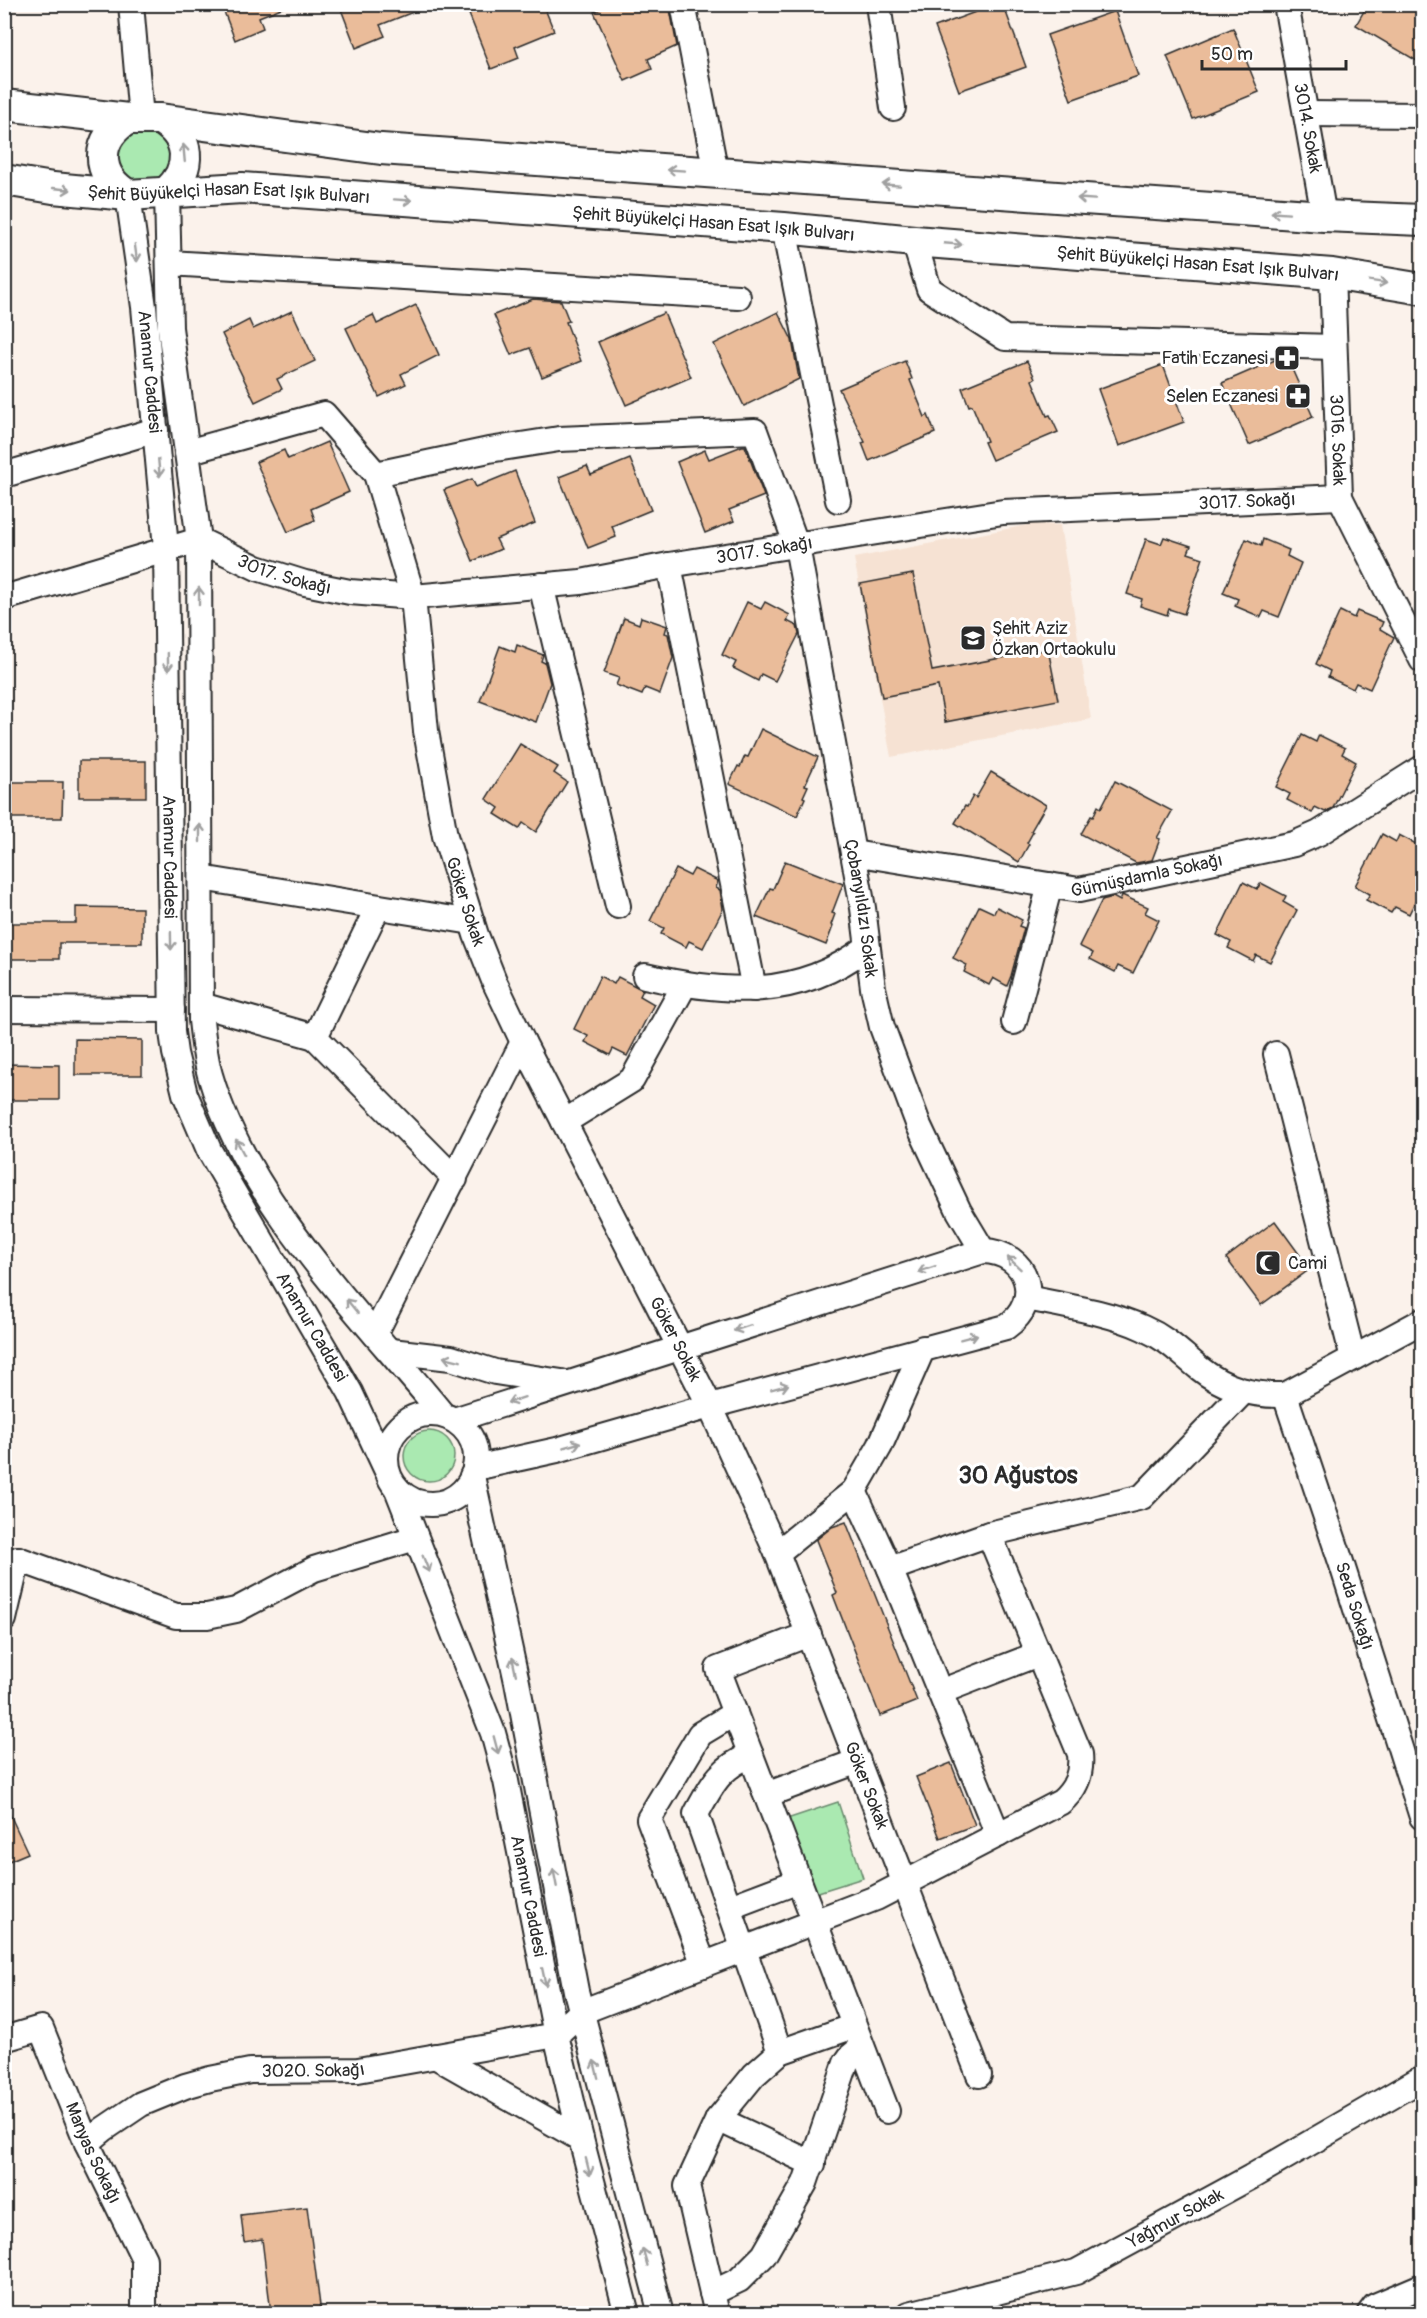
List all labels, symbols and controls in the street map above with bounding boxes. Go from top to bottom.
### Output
scale bar [1202,33,1346,71]
text: 50 m [1211,43,1253,66]
street label: 3014. Sokak [1288,81,1327,176]
one-way arrow [178,144,189,164]
one-way arrow [666,164,686,175]
street label: Şehit Büyükelçi Hasan Esat Işık Bulvarı [86,177,371,209]
one-way arrow [882,179,902,190]
one-way arrow [52,183,72,194]
one-way arrow [1076,193,1096,204]
one-way arrow [393,194,413,205]
street label: Şehit Büyükelçi Hasan Esat Işık Bulvarı [571,201,856,247]
one-way arrow [1271,207,1291,218]
one-way arrow [943,239,963,250]
street label: Şehit Büyükelçi Hasan Esat Işık Bulvarı [1056,241,1341,287]
one-way arrow [131,243,142,262]
one-way arrow [1367,276,1387,287]
street label: Anamur Caddesi [132,309,166,434]
pharmacy icon: Fatih Eczanesi [1272,343,1302,373]
place label: Fatih Eczanesi [1162,347,1268,370]
pharmacy icon: Selen Eczanesi [1283,381,1313,411]
place label: Selen Eczanesi [1166,385,1278,408]
street label: 3016. Sokak [1324,394,1351,486]
one-way arrow [154,457,165,477]
street label: 3017. Sokağı [1198,488,1296,515]
street label: 3017. Sokağı [715,531,814,569]
street label: 3017. Sokağı [233,549,333,600]
one-way arrow [193,586,205,606]
place label: Şehit Aziz Özkan Ortaokulu [992,617,1116,661]
school or university icon: Şehit Aziz Özkan Ortaokulu [958,623,988,653]
one-way arrow [162,652,174,672]
street label: Anamur Caddesi [157,795,182,919]
one-way arrow [194,823,206,843]
street label: Çobanyıldızı Sokak [839,837,883,979]
street label: Gümüşdamla Sokağı [1069,849,1225,902]
street label: Göker Sokak [440,854,490,950]
one-way arrow [166,931,177,951]
one-way arrow [234,1139,246,1156]
mosque icon: Cami [1253,1248,1283,1278]
place label: Cami [1288,1252,1327,1275]
one-way arrow [1007,1256,1022,1270]
one-way arrow [918,1264,937,1275]
street label: Anamur Caddesi [271,1268,352,1386]
street label: Göker Sokak [644,1293,707,1386]
one-way arrow [346,1298,359,1314]
one-way arrow [733,1323,752,1334]
one-way arrow [959,1330,978,1342]
one-way arrow [443,1353,462,1364]
one-way arrow [771,1381,790,1392]
one-way arrow [507,1396,526,1407]
one-way arrow [562,1439,581,1450]
district label: 30 Ağustos [958,1461,1078,1490]
one-way arrow [421,1554,432,1572]
street label: Seda Sokağı [1330,1559,1379,1653]
one-way arrow [508,1657,519,1676]
one-way arrow [491,1735,503,1754]
street label: Göker Sokak [839,1738,894,1833]
street label: Anamur Caddesi [505,1833,551,1959]
one-way arrow [549,1869,560,1888]
one-way arrow [539,1967,550,1987]
street label: 3020. Sokağı [261,2058,366,2083]
one-way arrow [590,2059,601,2078]
street label: Manyas Sokağı [60,2099,126,2208]
one-way arrow [583,2157,595,2176]
street label: Yağmur Sokak [1122,2183,1228,2255]
one-way arrow [639,2248,650,2267]

